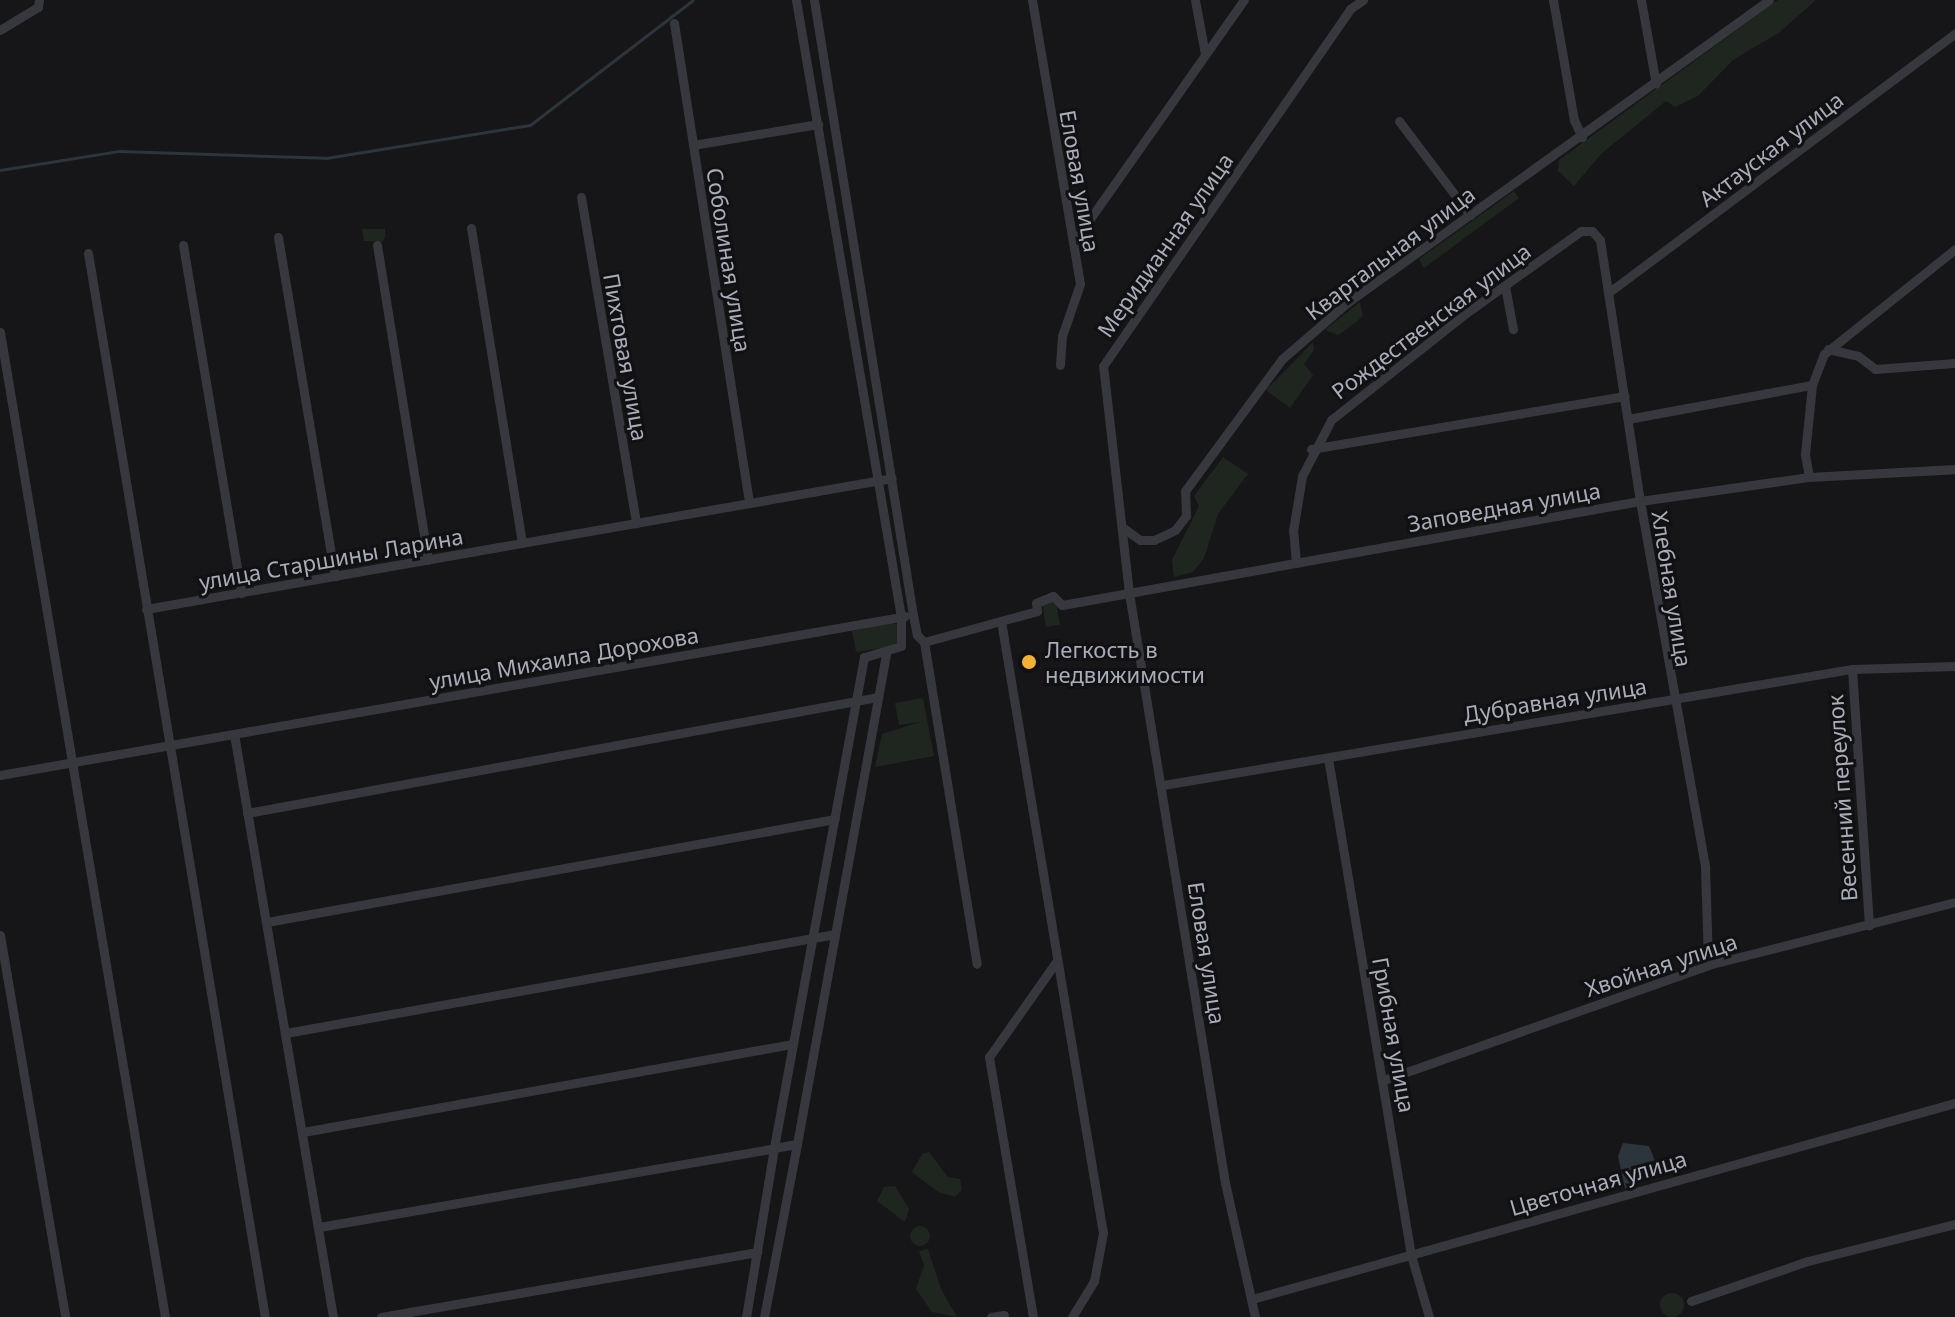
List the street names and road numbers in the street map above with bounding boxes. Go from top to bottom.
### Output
street label: Актауская улица [1694,86,1848,212]
street label: Еловая улица [1055,108,1105,254]
street label: Меридианная улица [1092,148,1238,342]
street label: Соболиная улица [701,166,757,354]
street label: Квартальная улица [1300,181,1480,325]
street label: Рождественская улица [1326,238,1536,404]
street label: Пихтовая улица [598,271,654,443]
street label: Заповедная улица [1405,477,1603,537]
street label: Хлебная улица [1647,509,1697,669]
street label: улица Старшины Ларина [197,523,465,595]
street label: улица Михаила Дорохова [427,621,701,695]
street label: Дубравная улица [1461,672,1649,728]
street label: Весенний переулок [1822,694,1862,902]
street label: Еловая улица [1183,880,1231,1026]
street label: Хвойная улица [1582,928,1740,1002]
street label: Грибная улица [1367,955,1421,1115]
street label: Цветочная улица [1506,1145,1690,1221]

